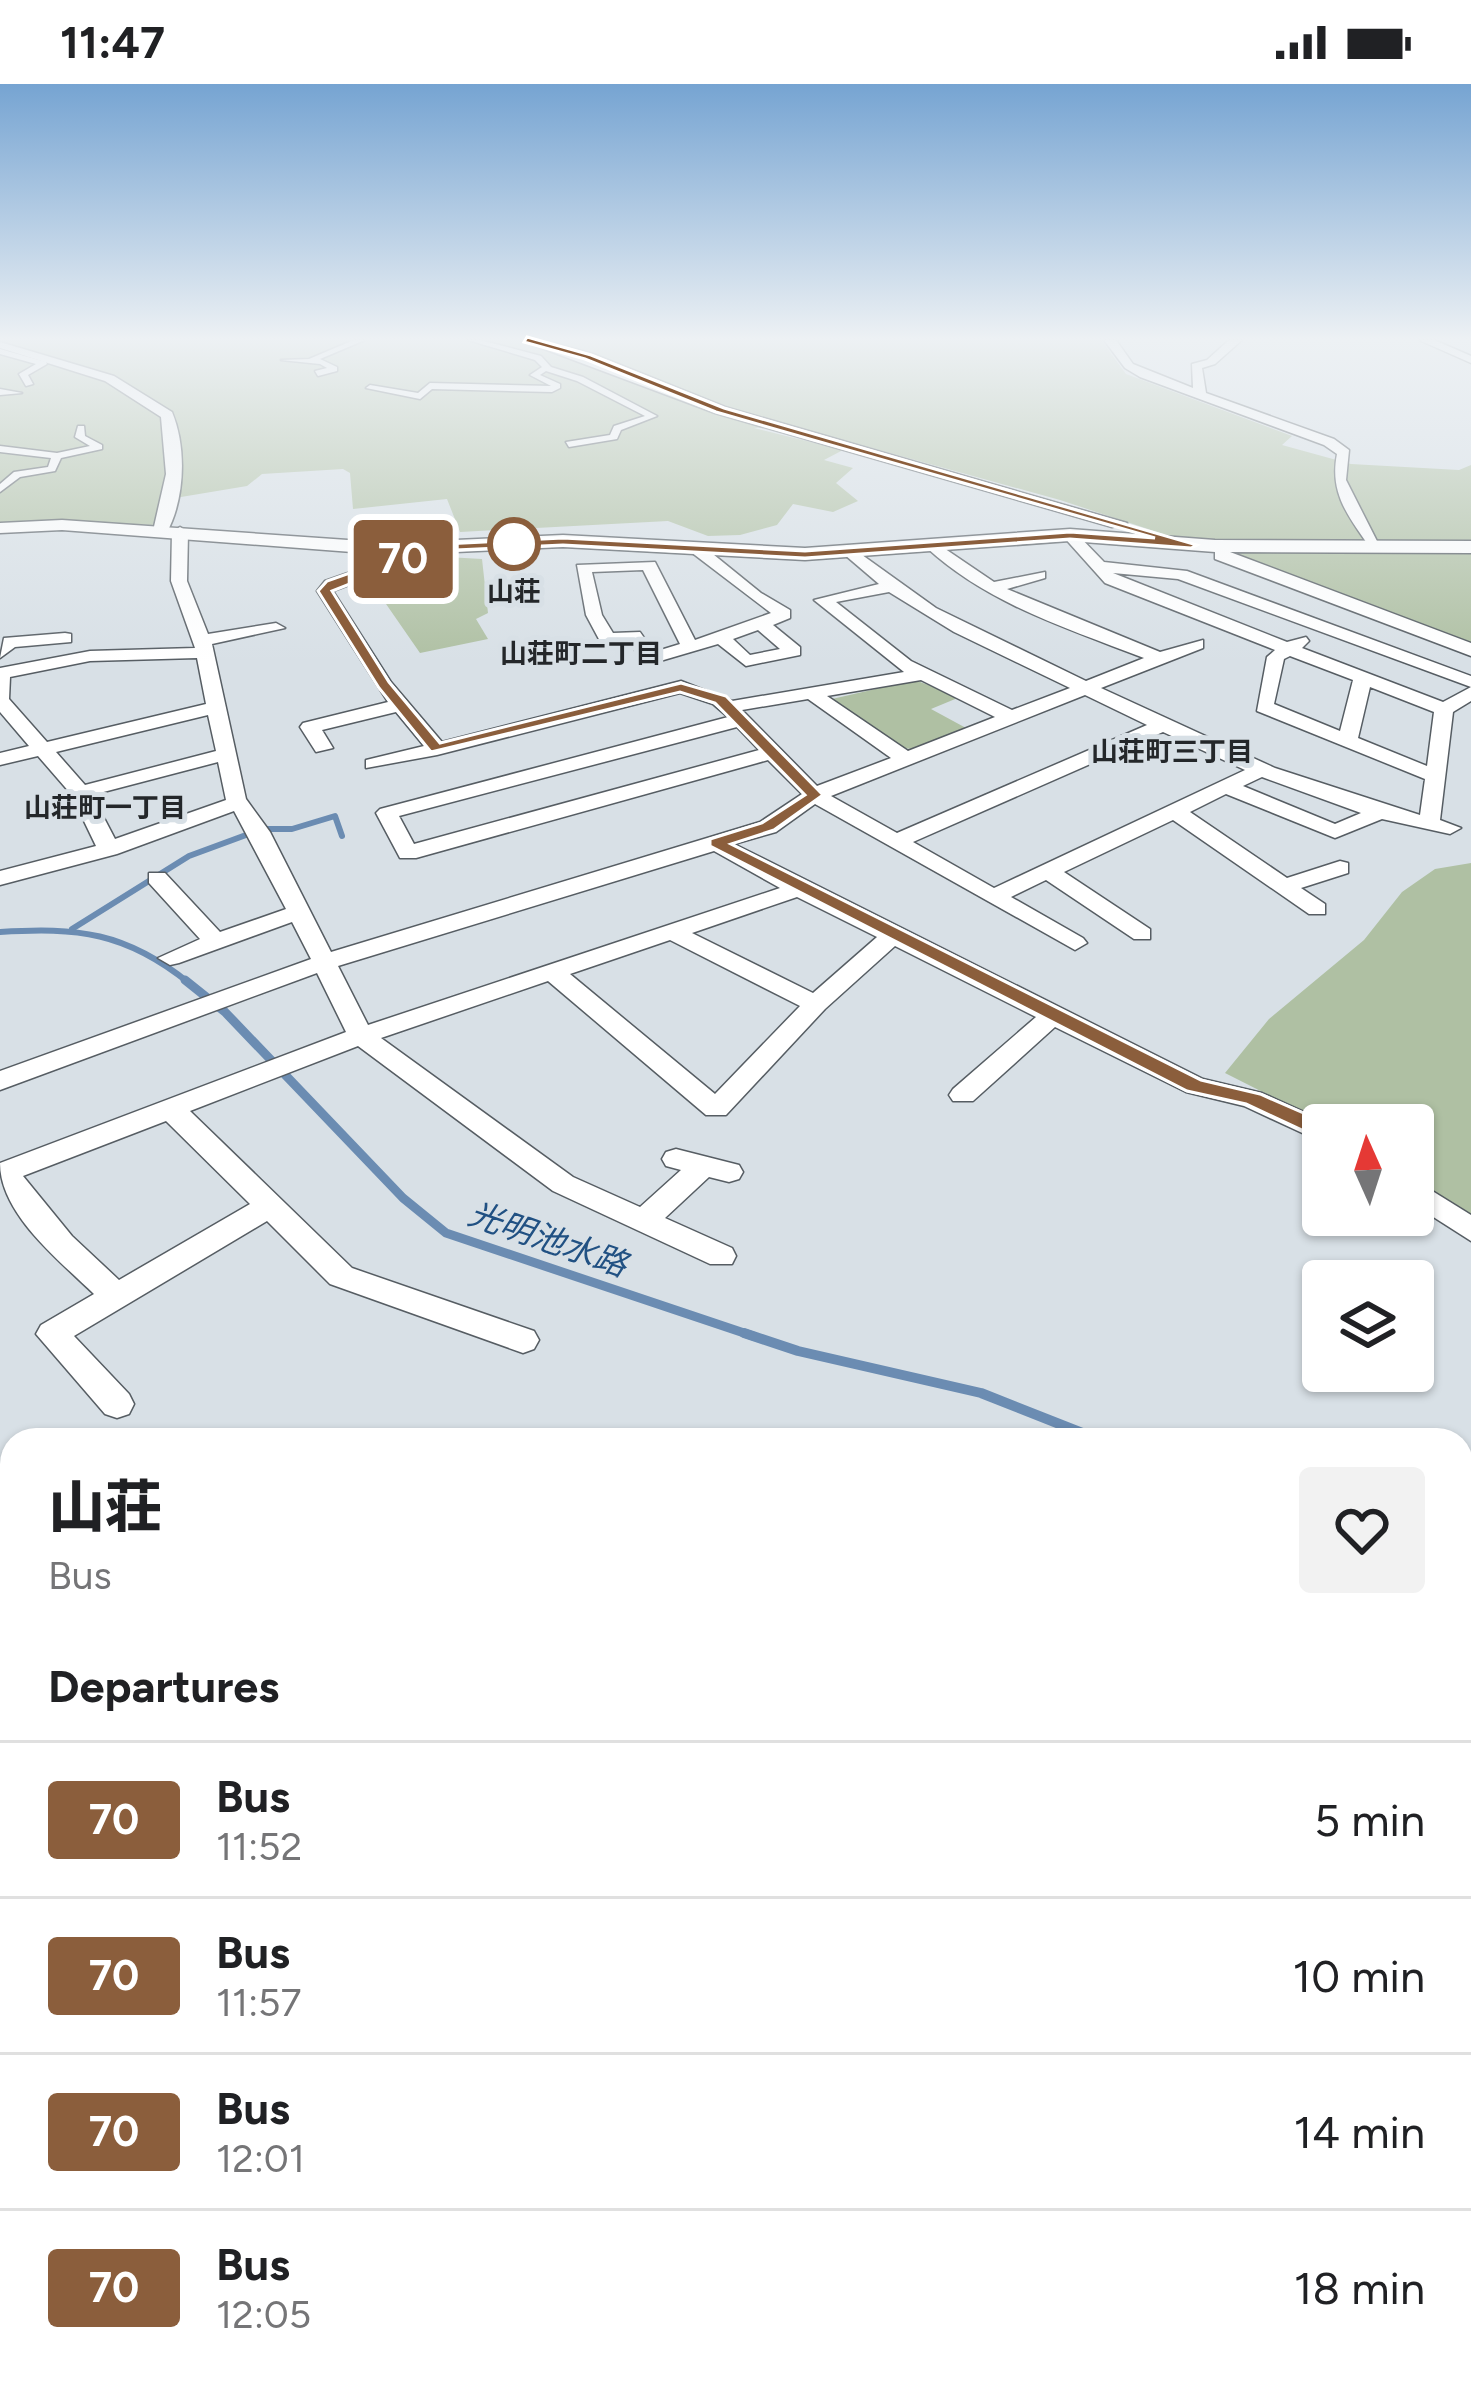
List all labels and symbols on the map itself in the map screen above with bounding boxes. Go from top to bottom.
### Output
marker: 山荘 [489,519,539,569]
line badge: 70 [349,520,457,598]
place label: 山荘 [487,575,541,608]
district label: 山荘町二丁目 [500,637,662,670]
district label: 山荘町三丁目 [1091,735,1253,768]
district label: 山荘町一丁目 [24,791,186,824]
north arrow [1302,1104,1434,1236]
water label: 光明池水路 [464,1194,635,1285]

